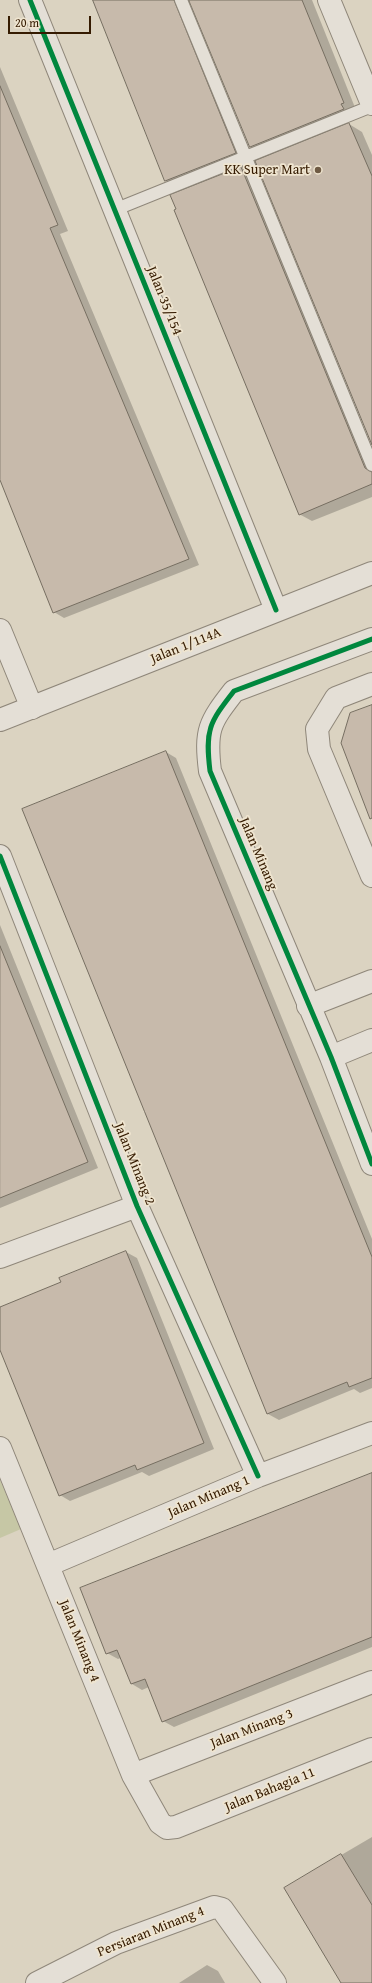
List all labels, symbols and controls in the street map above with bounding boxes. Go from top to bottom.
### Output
scale bar [10,8,93,34]
text: 20 m [15,14,39,31]
place label: KK Super Mart [224,162,310,178]
marker: KK Super Mart [313,165,323,175]
street label: Jalan 35/154 [143,264,185,338]
street label: Jalan 1/114A [148,624,224,668]
street label: Jalan Minang [235,815,281,893]
street label: Jalan Minang 2 [110,1120,158,1208]
street label: Jalan Minang 1 [166,1472,252,1522]
street label: Jalan Minang 4 [55,1597,103,1685]
street label: Jalan Minang 3 [208,1706,296,1752]
street label: Jalan Bahagia 11 [223,1764,317,1816]
street label: Persiaran Minang 4 [95,1903,207,1961]

